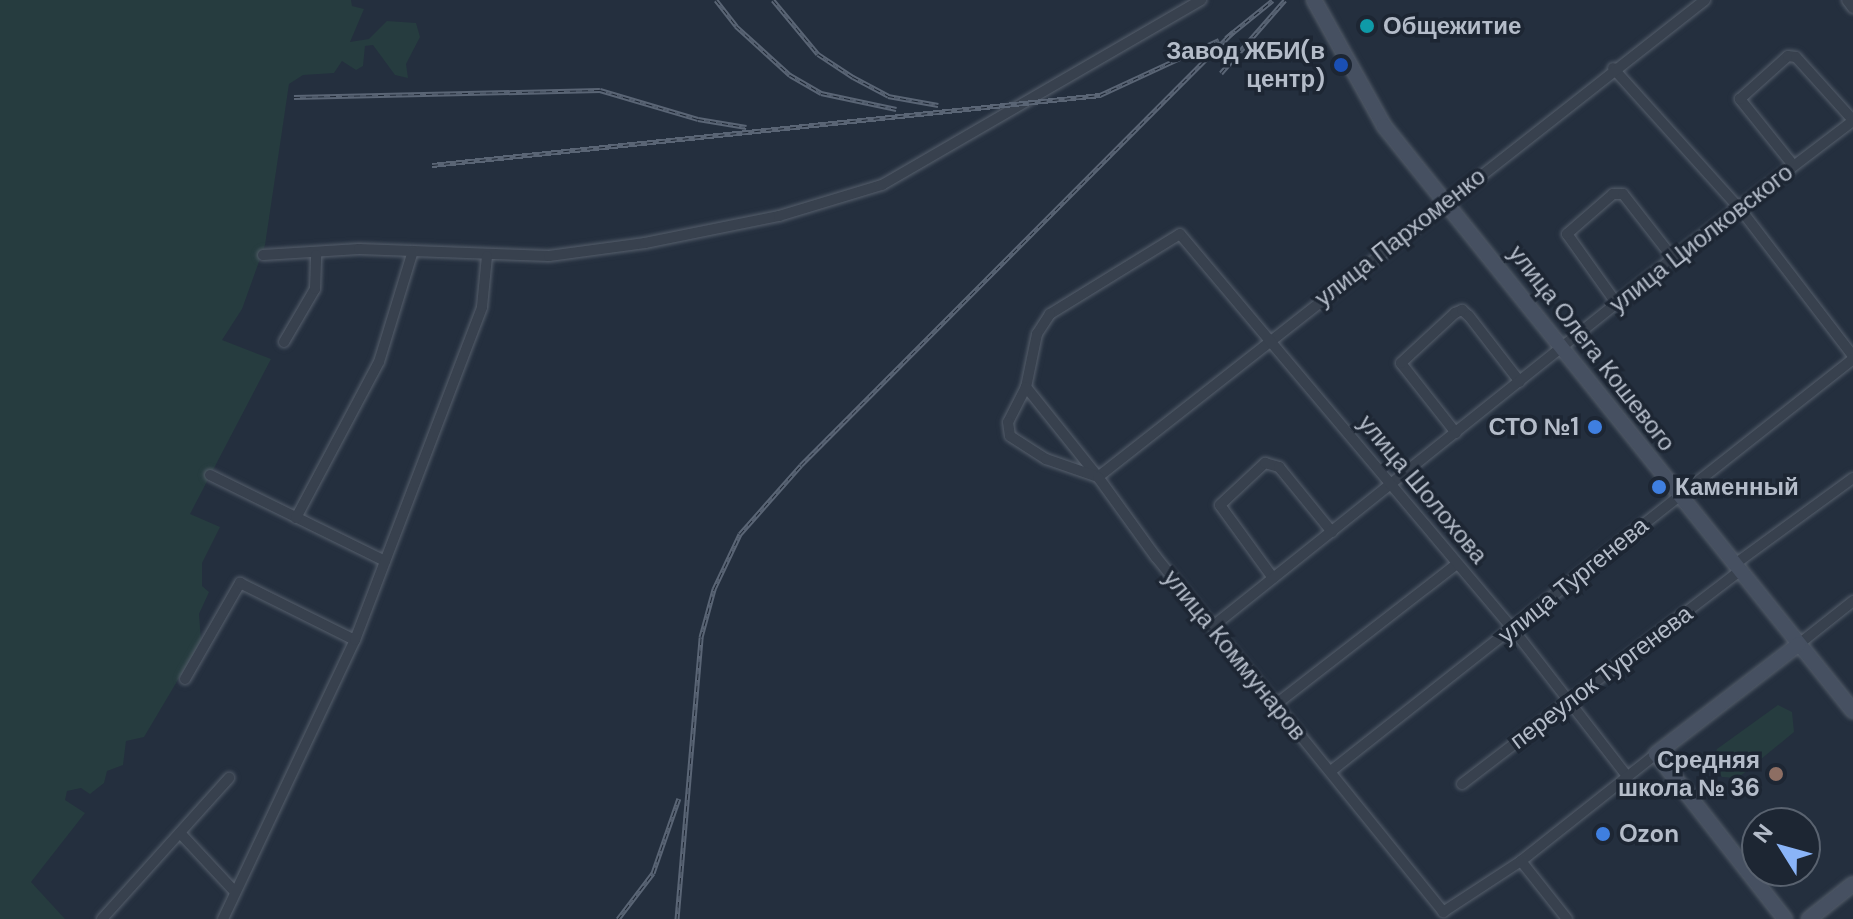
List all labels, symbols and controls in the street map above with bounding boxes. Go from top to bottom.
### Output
place label: Общежитие [1383,12,1521,40]
marker: Общежитие [1358,17,1376,35]
place label: Завод ЖБИ(в центр) [1166,37,1325,93]
marker: Завод ЖБИ(в центр) [1332,56,1350,74]
street label: улица Циолковского [1604,158,1798,318]
street label: улица Пархоменко [1309,162,1491,312]
street label: улица Олега Кошевого [1503,239,1681,457]
street label: улица Шолохова [1352,409,1494,569]
place label: СТО №1 [1488,413,1579,441]
marker: СТО №1 [1586,418,1604,436]
place label: Каменный [1675,473,1799,501]
marker: Каменный [1650,478,1668,496]
street label: улица Тургенева [1492,511,1654,649]
street label: улица Коммунаров [1157,564,1313,746]
street label: переулок Тургенева [1504,599,1698,755]
place label: Средняя школа № 36 [1618,746,1760,802]
marker: Средняя школа № 36 [1767,765,1785,783]
north arrow [1741,807,1821,887]
text: N [1747,818,1779,849]
place label: Ozon [1619,820,1679,848]
marker: Ozon [1594,825,1612,843]

